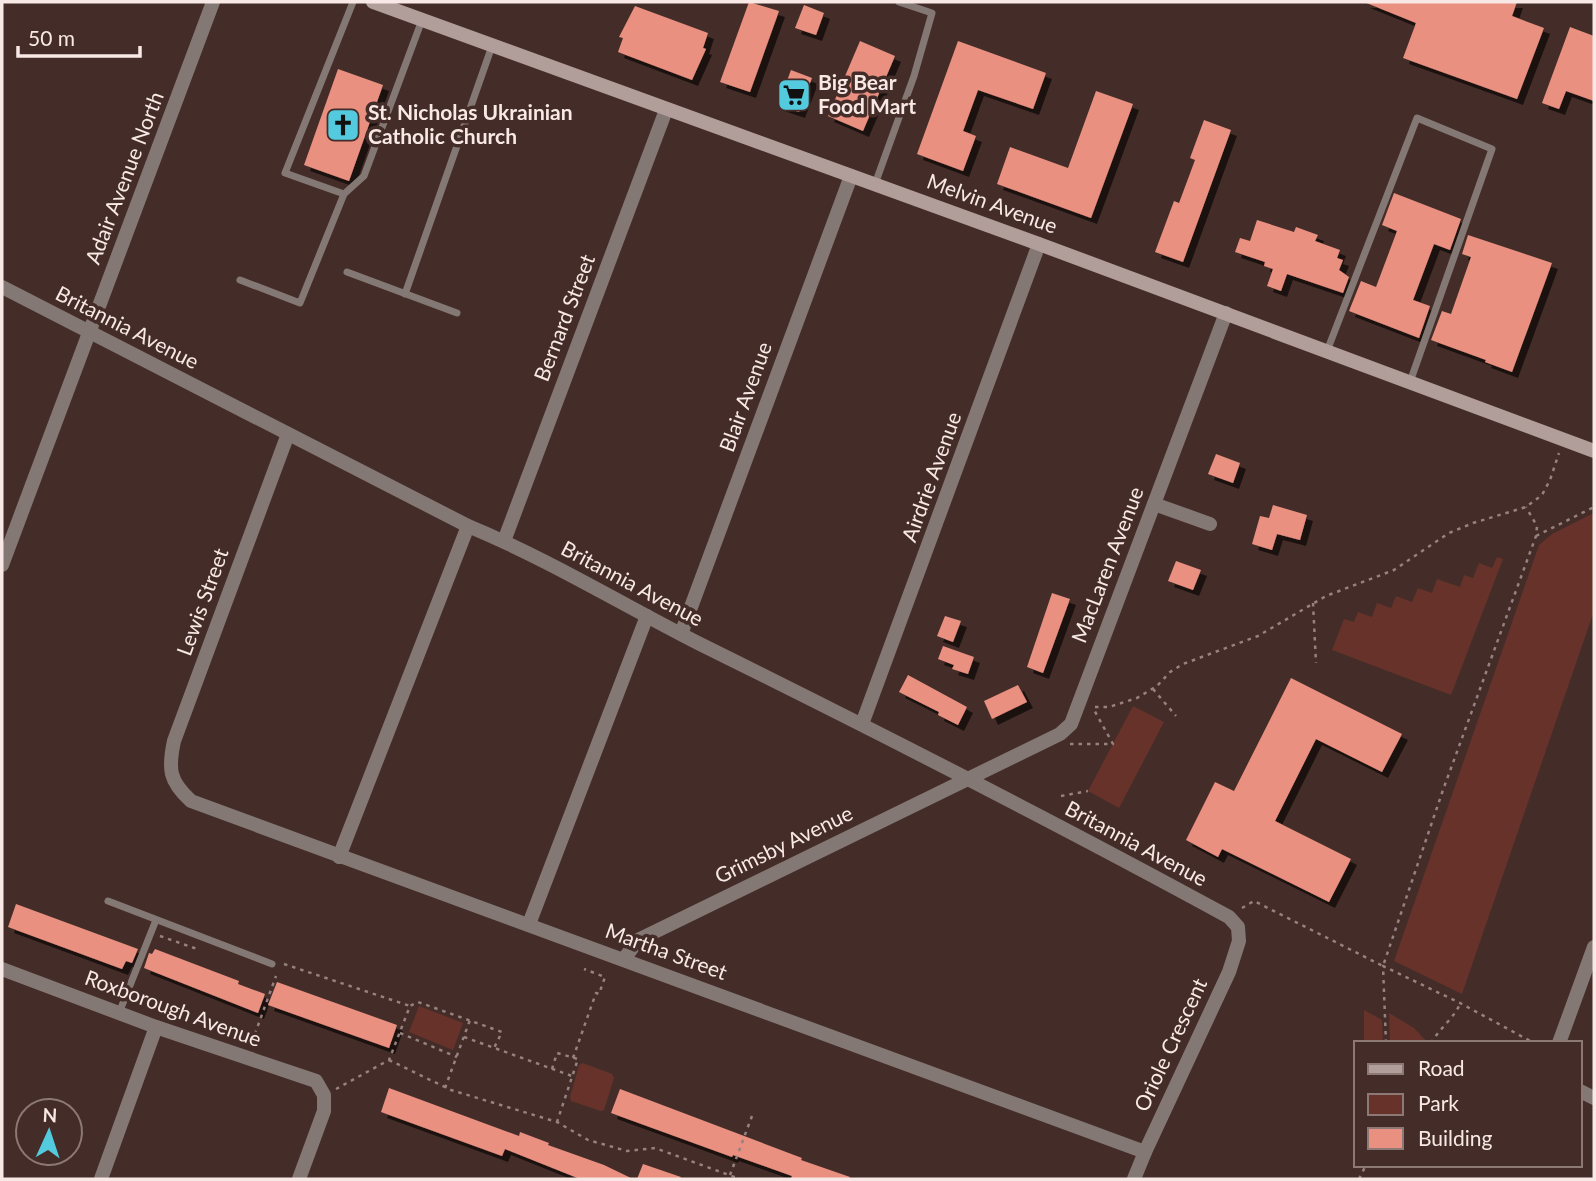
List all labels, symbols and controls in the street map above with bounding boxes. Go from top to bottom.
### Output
scale bar [18,14,140,58]
text: 50 m [28,25,75,50]
place label: Big Bear Food Mart [818,69,916,118]
supermarket icon: Big Bear Food Mart [775,76,813,114]
street label: Adair Avenue North [79,88,168,267]
place label: St. Nicholas Ukrainian Catholic Church [368,99,573,148]
church icon: St. Nicholas Ukrainian Catholic Church [324,106,362,144]
street label: Melvin Avenue [924,167,1061,238]
street label: Bernard Street [528,250,599,384]
street label: Britannia Avenue [52,280,203,373]
street label: Blair Avenue [713,338,776,455]
street label: Airdrie Avenue [896,408,966,545]
street label: MacLaren Avenue [1065,483,1148,646]
street label: Britannia Avenue [557,535,708,631]
street label: Lewis Street [171,544,233,659]
street label: Britannia Avenue [1061,795,1212,891]
street label: Grimsby Avenue [710,799,856,888]
street label: Martha Street [602,917,731,984]
street label: Roxborough Avenue [82,964,265,1051]
street label: Oriole Crescent [1128,973,1212,1115]
legend [1354,1041,1582,1167]
text: Road [1418,1055,1465,1080]
text: Park [1418,1090,1459,1115]
north arrow [14,1097,84,1167]
text: N [42,1103,58,1126]
text: Building [1418,1125,1493,1150]

